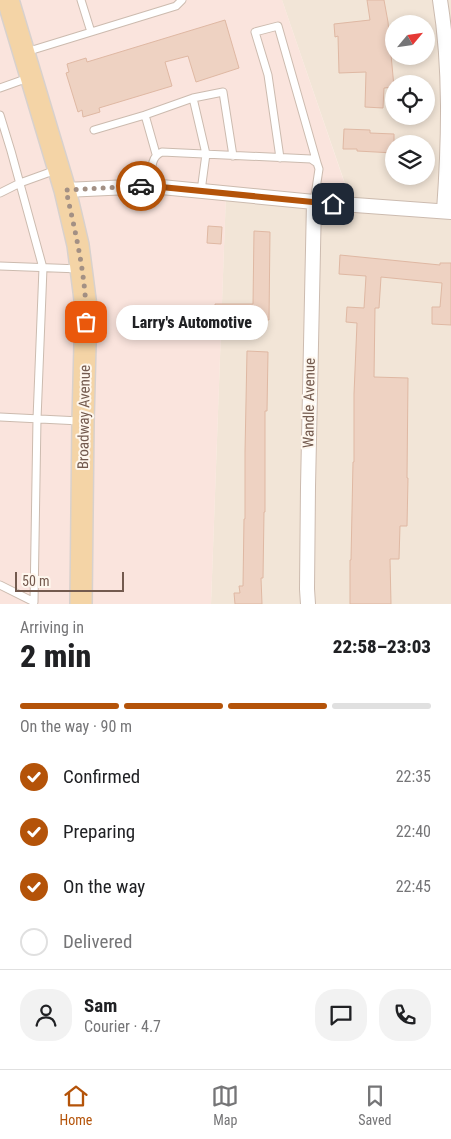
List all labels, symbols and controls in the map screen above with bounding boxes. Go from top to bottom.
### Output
north arrow [385,15,435,65]
map controls [385,15,435,185]
button: locate [385,75,435,125]
button: layers [385,135,435,185]
courier [116,161,166,211]
icon: car [127,172,155,200]
pin [312,183,354,225]
icon: home [319,190,347,218]
pin [65,301,107,343]
callout: Larry's Automotive [116,304,268,340]
icon: bag [72,308,100,336]
text: Larry's Automotive [132,313,252,332]
street label: Wandle Avenue [299,358,319,448]
street label: Broadway Avenue [74,365,94,469]
scale bar [15,569,124,592]
text: 50 m [22,573,50,589]
text: Arriving in [20,618,84,637]
text: 22:58–23:03 [333,635,431,658]
text: 2 min [20,637,91,675]
text: On the way · 90 m [20,717,132,736]
icon: check [20,763,48,791]
text: Confirmed [63,765,140,788]
text: 22:35 [396,767,431,786]
icon: check [20,818,48,846]
text: Preparing [63,820,135,843]
text: 22:40 [396,822,431,841]
icon: check [20,873,48,901]
text: On the way [63,875,145,898]
text: 22:45 [396,877,431,896]
text: Delivered [63,930,132,953]
button: person [20,989,72,1041]
button: chat [315,989,367,1041]
button: phone [379,989,431,1041]
text: Sam [84,994,117,1017]
text: Courier · 4.7 [84,1017,161,1036]
tab: Home [59,1082,92,1128]
tab: Map [211,1082,239,1128]
tab: Saved [358,1082,392,1128]

